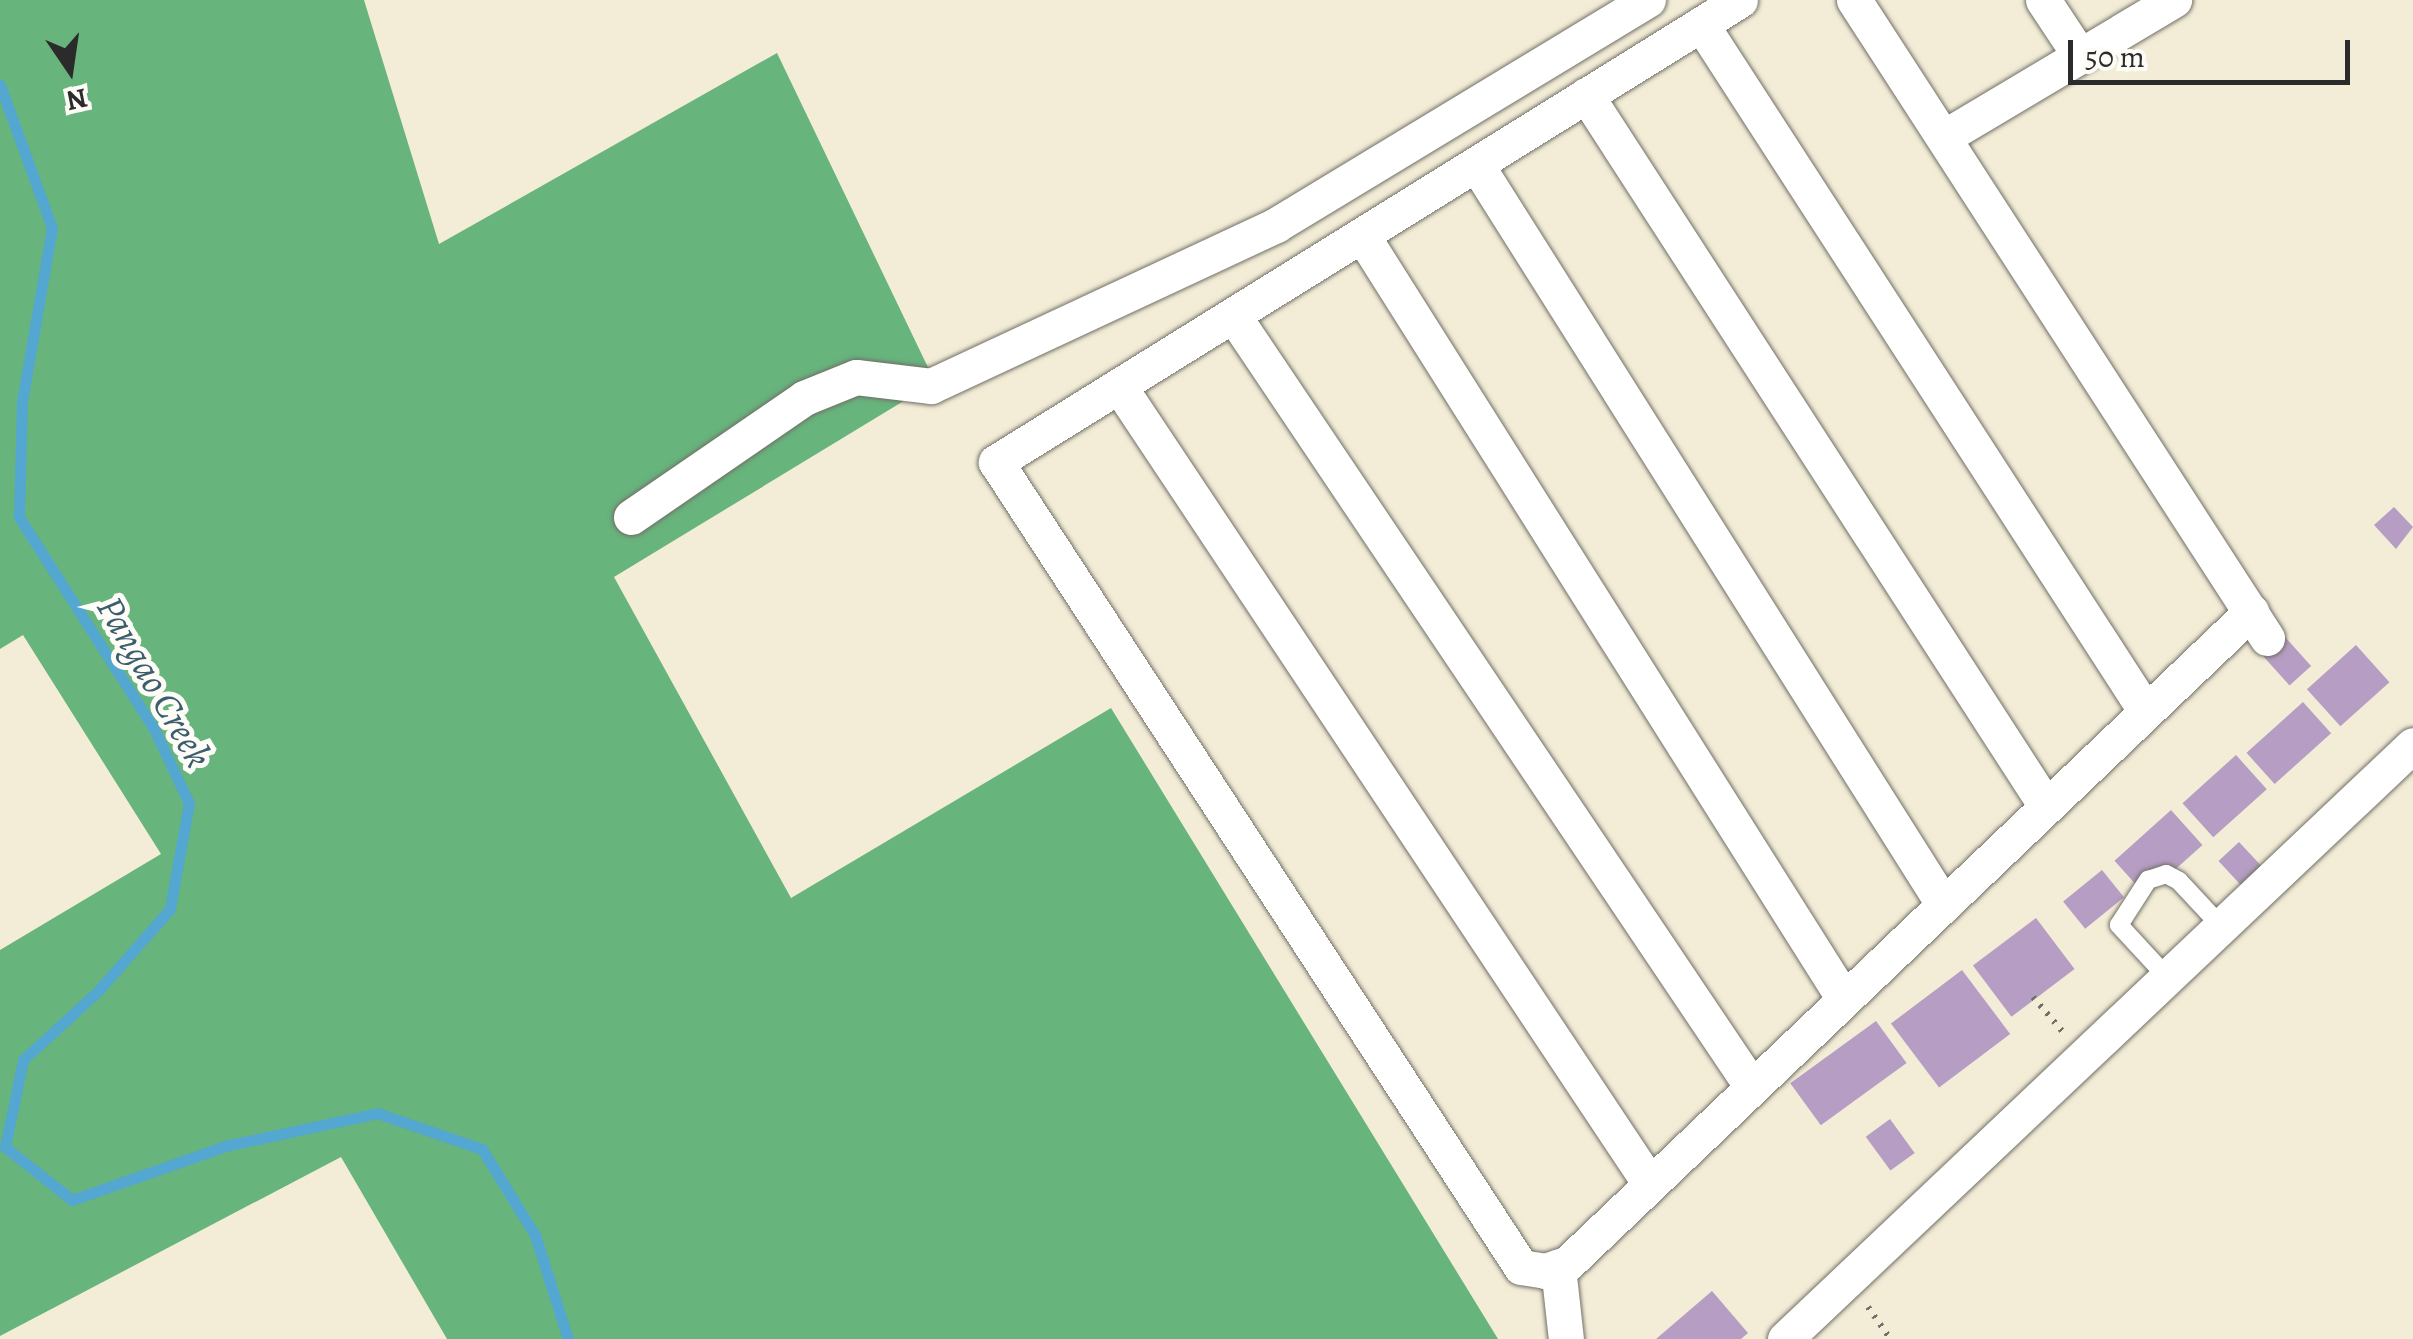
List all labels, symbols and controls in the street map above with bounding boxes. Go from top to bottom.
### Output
north arrow [20,20,120,120]
scale bar [2073,20,2356,82]
text: 50 m [2085,37,2145,77]
text: N [63,78,91,120]
water label: Pangao Creek [87,588,221,776]

